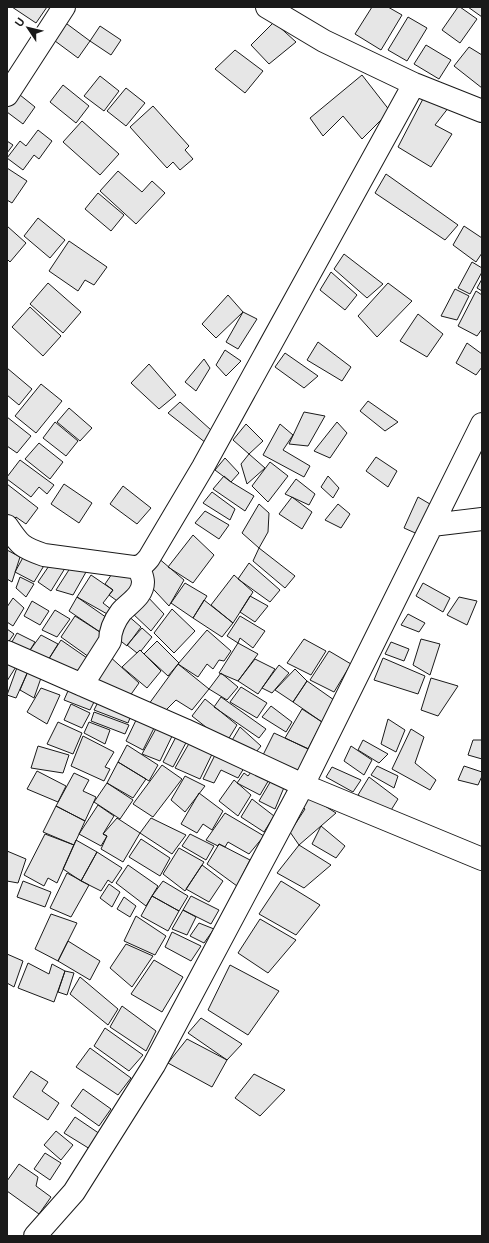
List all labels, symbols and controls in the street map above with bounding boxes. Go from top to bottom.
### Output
north arrow [8,8,48,48]
text: U [12,15,28,30]

